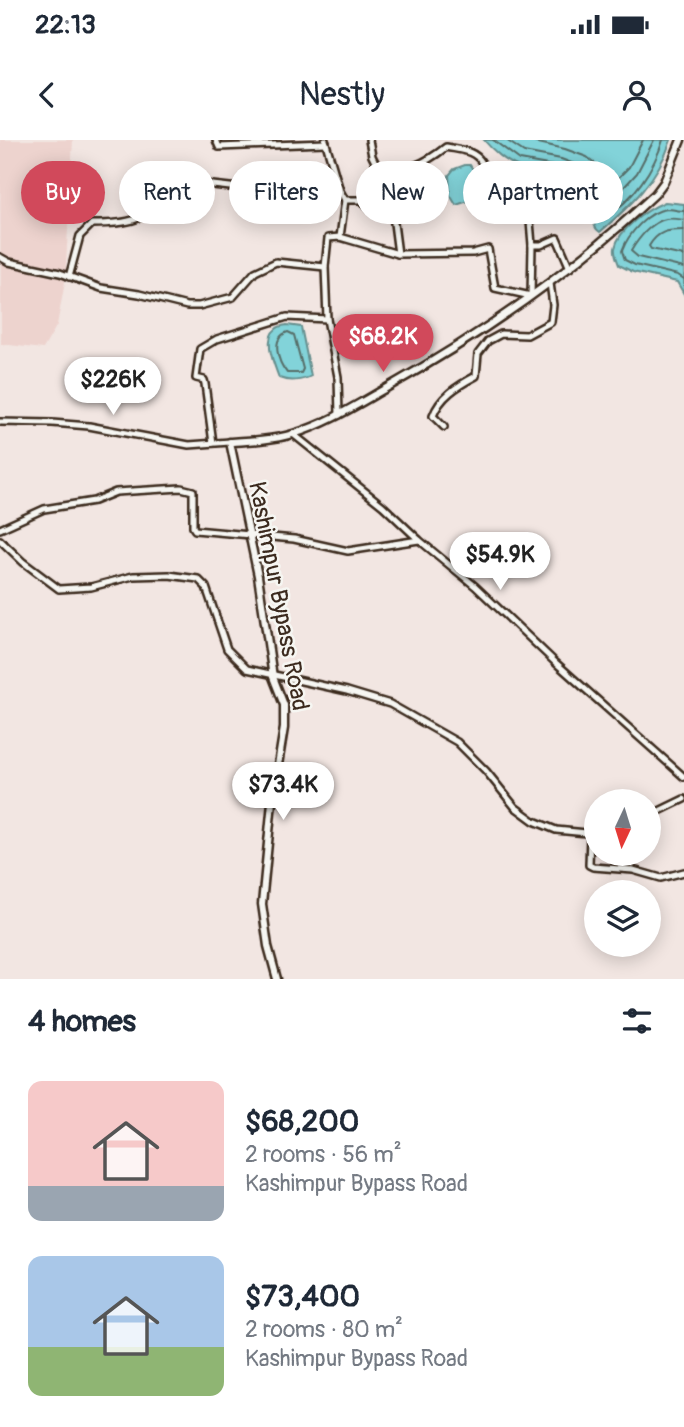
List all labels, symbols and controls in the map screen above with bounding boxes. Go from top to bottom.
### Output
text: 22:13 [35,9,96,41]
text: Nestly [299,75,385,115]
icon: back [28,76,66,114]
icon: person [618,76,656,114]
chip: Buy [21,161,105,224]
chip: Rent [119,161,215,224]
chip: Filters [229,161,342,224]
chip: New [356,161,449,224]
chip: Apartment [463,161,623,224]
pin: $68.2K [326,314,440,374]
text: $68.2K [348,322,418,351]
pin: $226K [64,358,162,417]
text: $226K [80,365,146,394]
street label: Kashimpur Bypass Road [242,479,315,713]
pin: $54.9K [443,532,557,592]
text: $54.9K [465,540,535,569]
pin: $73.4K [226,762,340,822]
text: $73.4K [248,770,318,799]
north arrow [584,789,662,866]
map controls [584,789,661,957]
button: layers [584,880,661,957]
icon: filters [618,1002,656,1040]
text: 4 homes [28,1003,136,1040]
text: $68,200 [245,1103,359,1140]
icon: home [84,1109,168,1193]
text: 2 rooms · 56 m² [245,1140,402,1169]
text: Kashimpur Bypass Road [245,1169,468,1198]
text: $73,400 [245,1278,360,1315]
icon: home [84,1284,168,1368]
text: 2 rooms · 80 m² [245,1315,403,1344]
text: Kashimpur Bypass Road [245,1344,468,1373]

